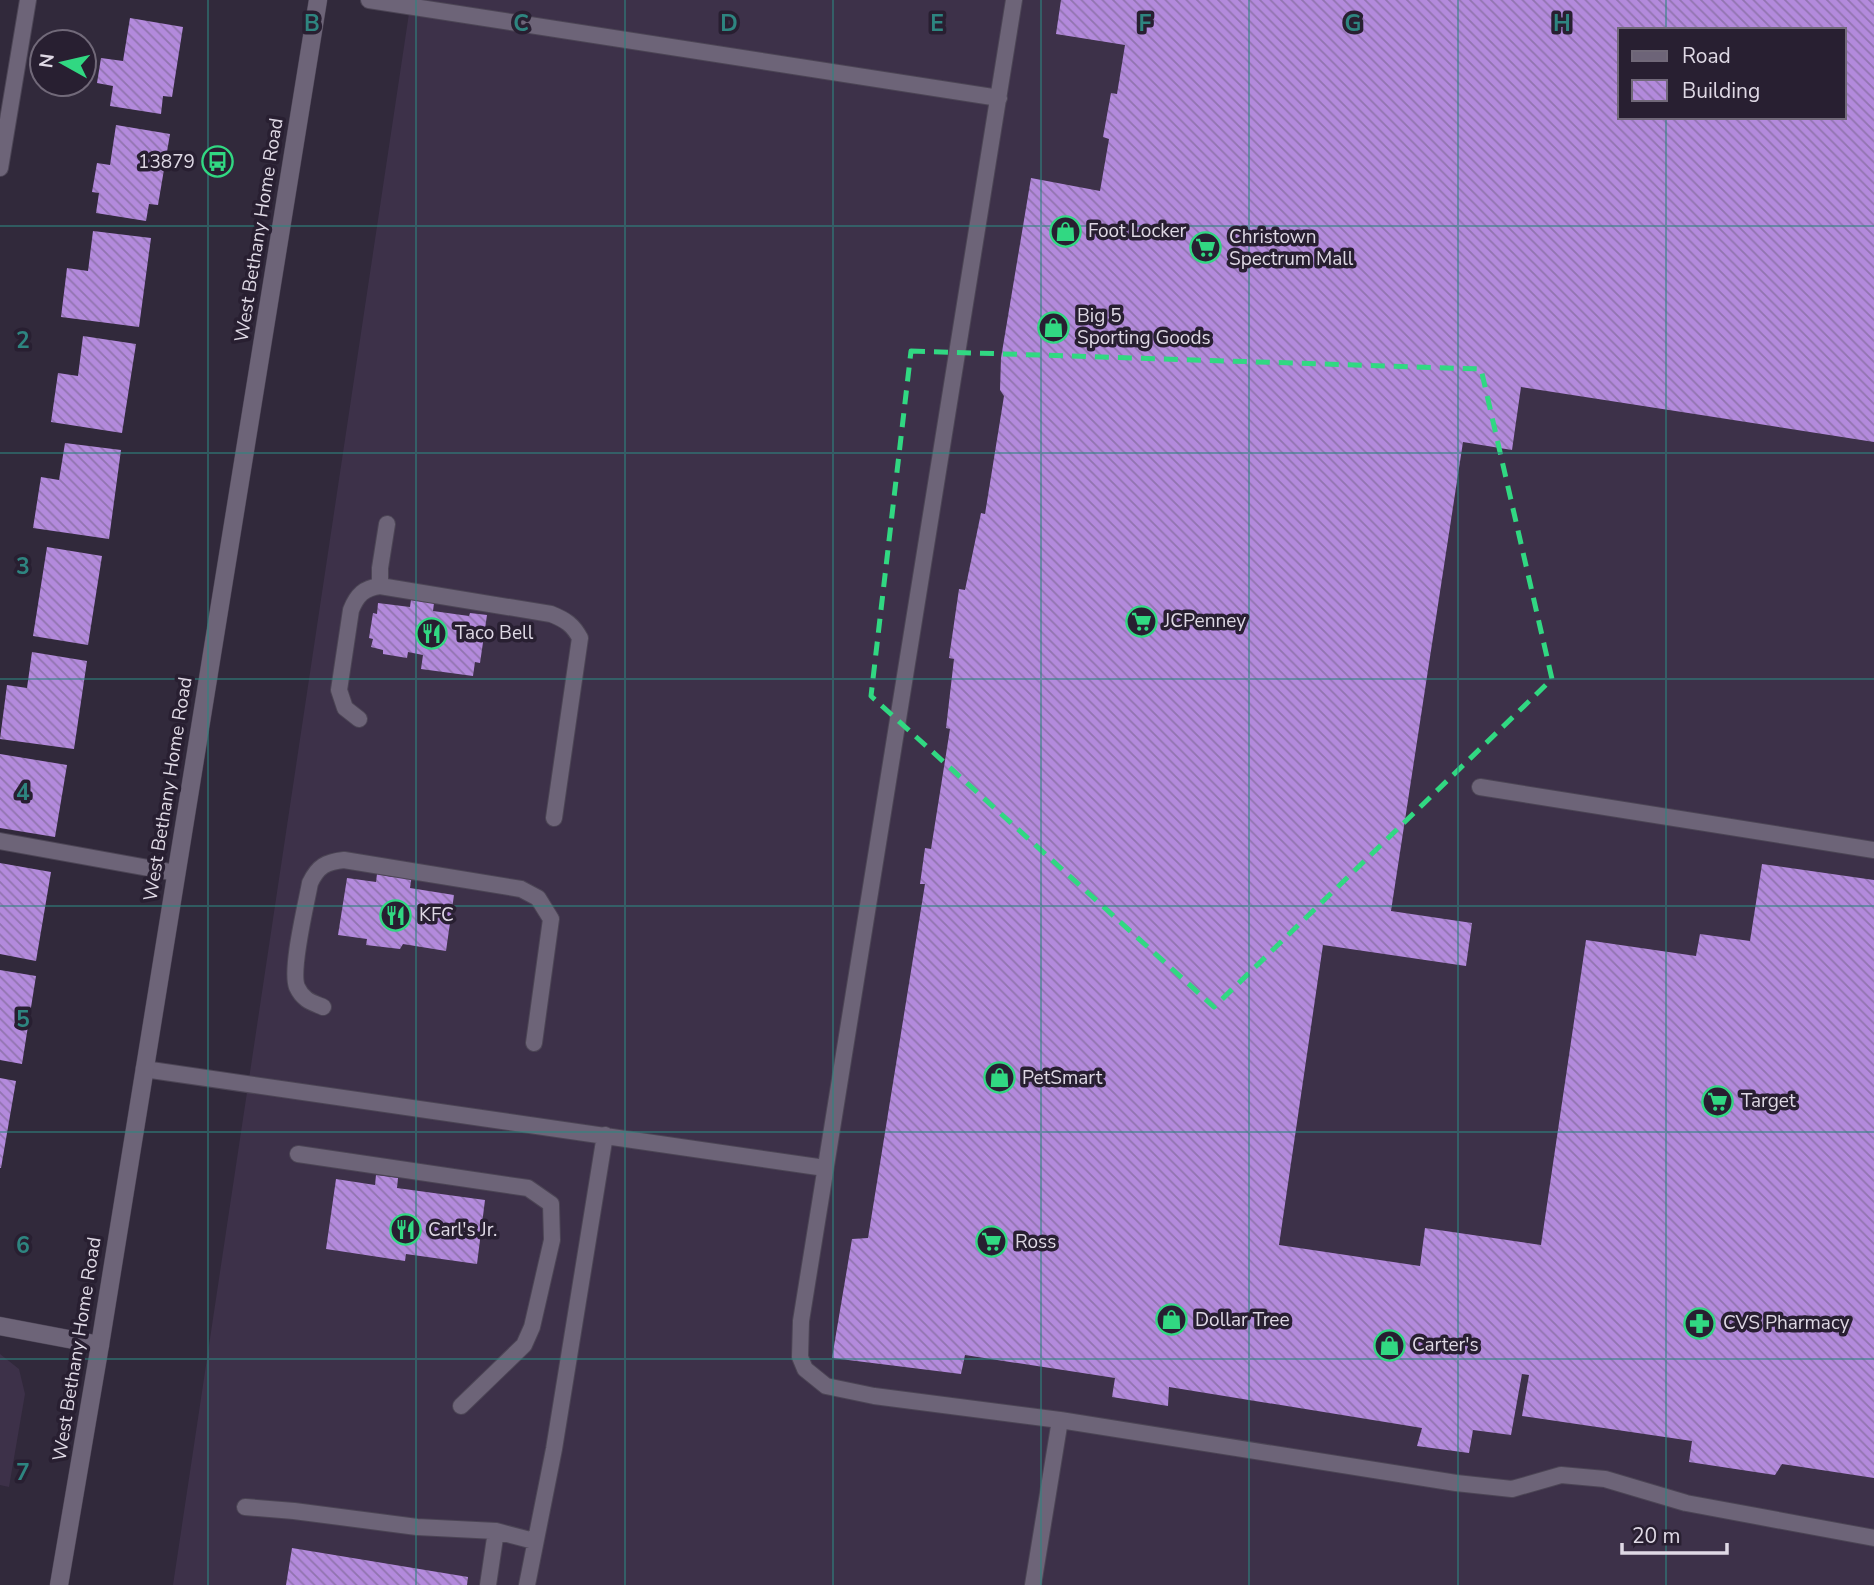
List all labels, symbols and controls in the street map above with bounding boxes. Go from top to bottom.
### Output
text: B [304,8,320,39]
text: C [513,8,529,39]
text: D [720,8,738,39]
text: E [930,8,944,39]
text: F [1139,8,1152,39]
text: G [1345,8,1361,39]
text: H [1553,8,1571,39]
north arrow [28,28,98,98]
legend [1618,28,1846,119]
text: Road [1682,42,1731,70]
text: N [33,52,61,70]
text: Building [1682,77,1760,105]
street label: West Bethany Home Road [228,116,290,344]
bus stop icon: 13879 [201,145,235,179]
place label: 13879 [138,149,195,175]
shop icon: Foot Locker [1048,214,1082,248]
place label: Foot Locker [1088,218,1187,244]
place label: Christown Spectrum Mall [1229,224,1354,272]
supermarket icon: Christown Spectrum Mall [1189,231,1223,265]
place label: Big 5 Sporting Goods [1077,303,1211,351]
shop icon: Big 5 Sporting Goods [1037,310,1071,344]
text: 2 [16,325,30,356]
text: 3 [16,551,30,582]
supermarket icon: JCPenney [1124,604,1158,638]
place label: JCPenney [1163,608,1246,634]
restaurant icon: Taco Bell [415,616,449,650]
place label: Taco Bell [455,620,534,646]
street label: West Bethany Home Road [137,675,199,903]
text: 4 [16,777,30,808]
restaurant icon: KFC [379,898,413,932]
place label: KFC [419,902,454,928]
text: 5 [16,1004,30,1035]
shop icon: PetSmart [982,1061,1016,1095]
place label: PetSmart [1022,1065,1103,1091]
supermarket icon: Target [1701,1084,1735,1118]
place label: Target [1741,1088,1796,1114]
restaurant icon: Carl's Jr. [388,1213,422,1247]
place label: Carl's Jr. [428,1217,497,1243]
supermarket icon: Ross [975,1225,1009,1259]
place label: Ross [1015,1229,1056,1255]
text: 6 [16,1230,30,1261]
street label: West Bethany Home Road [46,1235,108,1463]
shop icon: Dollar Tree [1155,1303,1189,1337]
pharmacy icon: CVS Pharmacy [1683,1306,1717,1340]
place label: Dollar Tree [1195,1307,1290,1333]
place label: CVS Pharmacy [1723,1310,1850,1336]
shop icon: Carter's [1372,1328,1406,1362]
place label: Carter's [1412,1332,1479,1358]
text: 7 [16,1457,30,1488]
scale bar [1622,1512,1727,1556]
text: 20 m [1632,1522,1681,1550]

